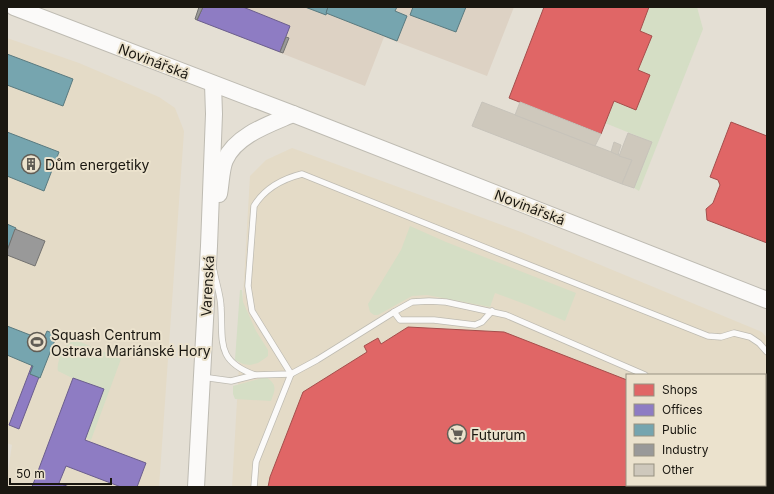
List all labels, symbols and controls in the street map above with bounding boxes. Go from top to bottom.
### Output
street label: Novinářská [116,40,192,82]
building icon: Dům energetiky [20,153,42,175]
place label: Dům energetiky [45,156,150,173]
street label: Novinářská [492,186,568,228]
street label: Varenská [197,255,217,317]
place label: Squash Centrum Ostrava Mariánské Hory [51,326,211,359]
sports icon: Squash Centrum Ostrava Mariánské Hory [26,331,48,353]
legend [626,374,766,486]
text: Shops [662,382,698,397]
text: Offices [662,402,703,417]
text: Public [662,422,697,437]
supermarket icon: Futurum [446,423,468,445]
place label: Futurum [471,426,526,443]
text: Industry [662,442,709,457]
scale bar [10,460,111,486]
text: Other [662,462,694,477]
text: 50 m [16,466,45,481]

